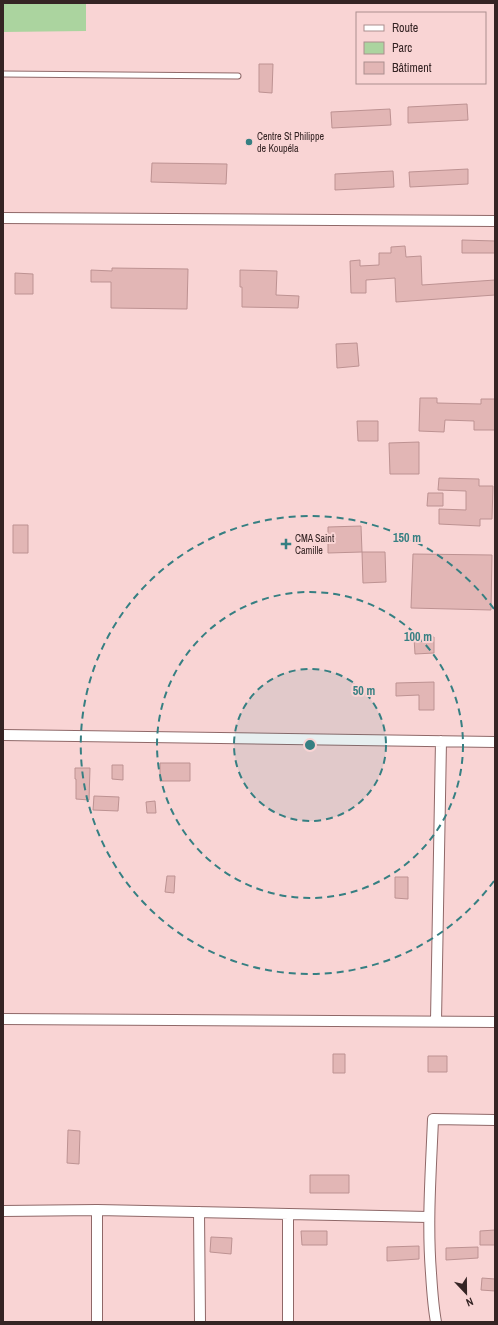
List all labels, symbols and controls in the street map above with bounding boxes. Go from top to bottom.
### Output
legend [356,12,486,84]
text: Route [392,20,418,36]
text: Parc [392,40,412,56]
text: Bâtiment [392,60,432,76]
place label: Centre St Philippe de Koupéla [257,130,324,155]
marker: Centre St Philippe de Koupéla [244,137,254,147]
text: 150 m [393,530,421,546]
place label: CMA Saint Camille [295,532,335,557]
marker: CMA Saint Camille [280,538,292,550]
text: 100 m [404,629,432,645]
text: 50 m [353,683,375,699]
centre of rings [303,738,317,752]
north arrow [446,1273,486,1313]
text: N [464,1295,475,1310]

